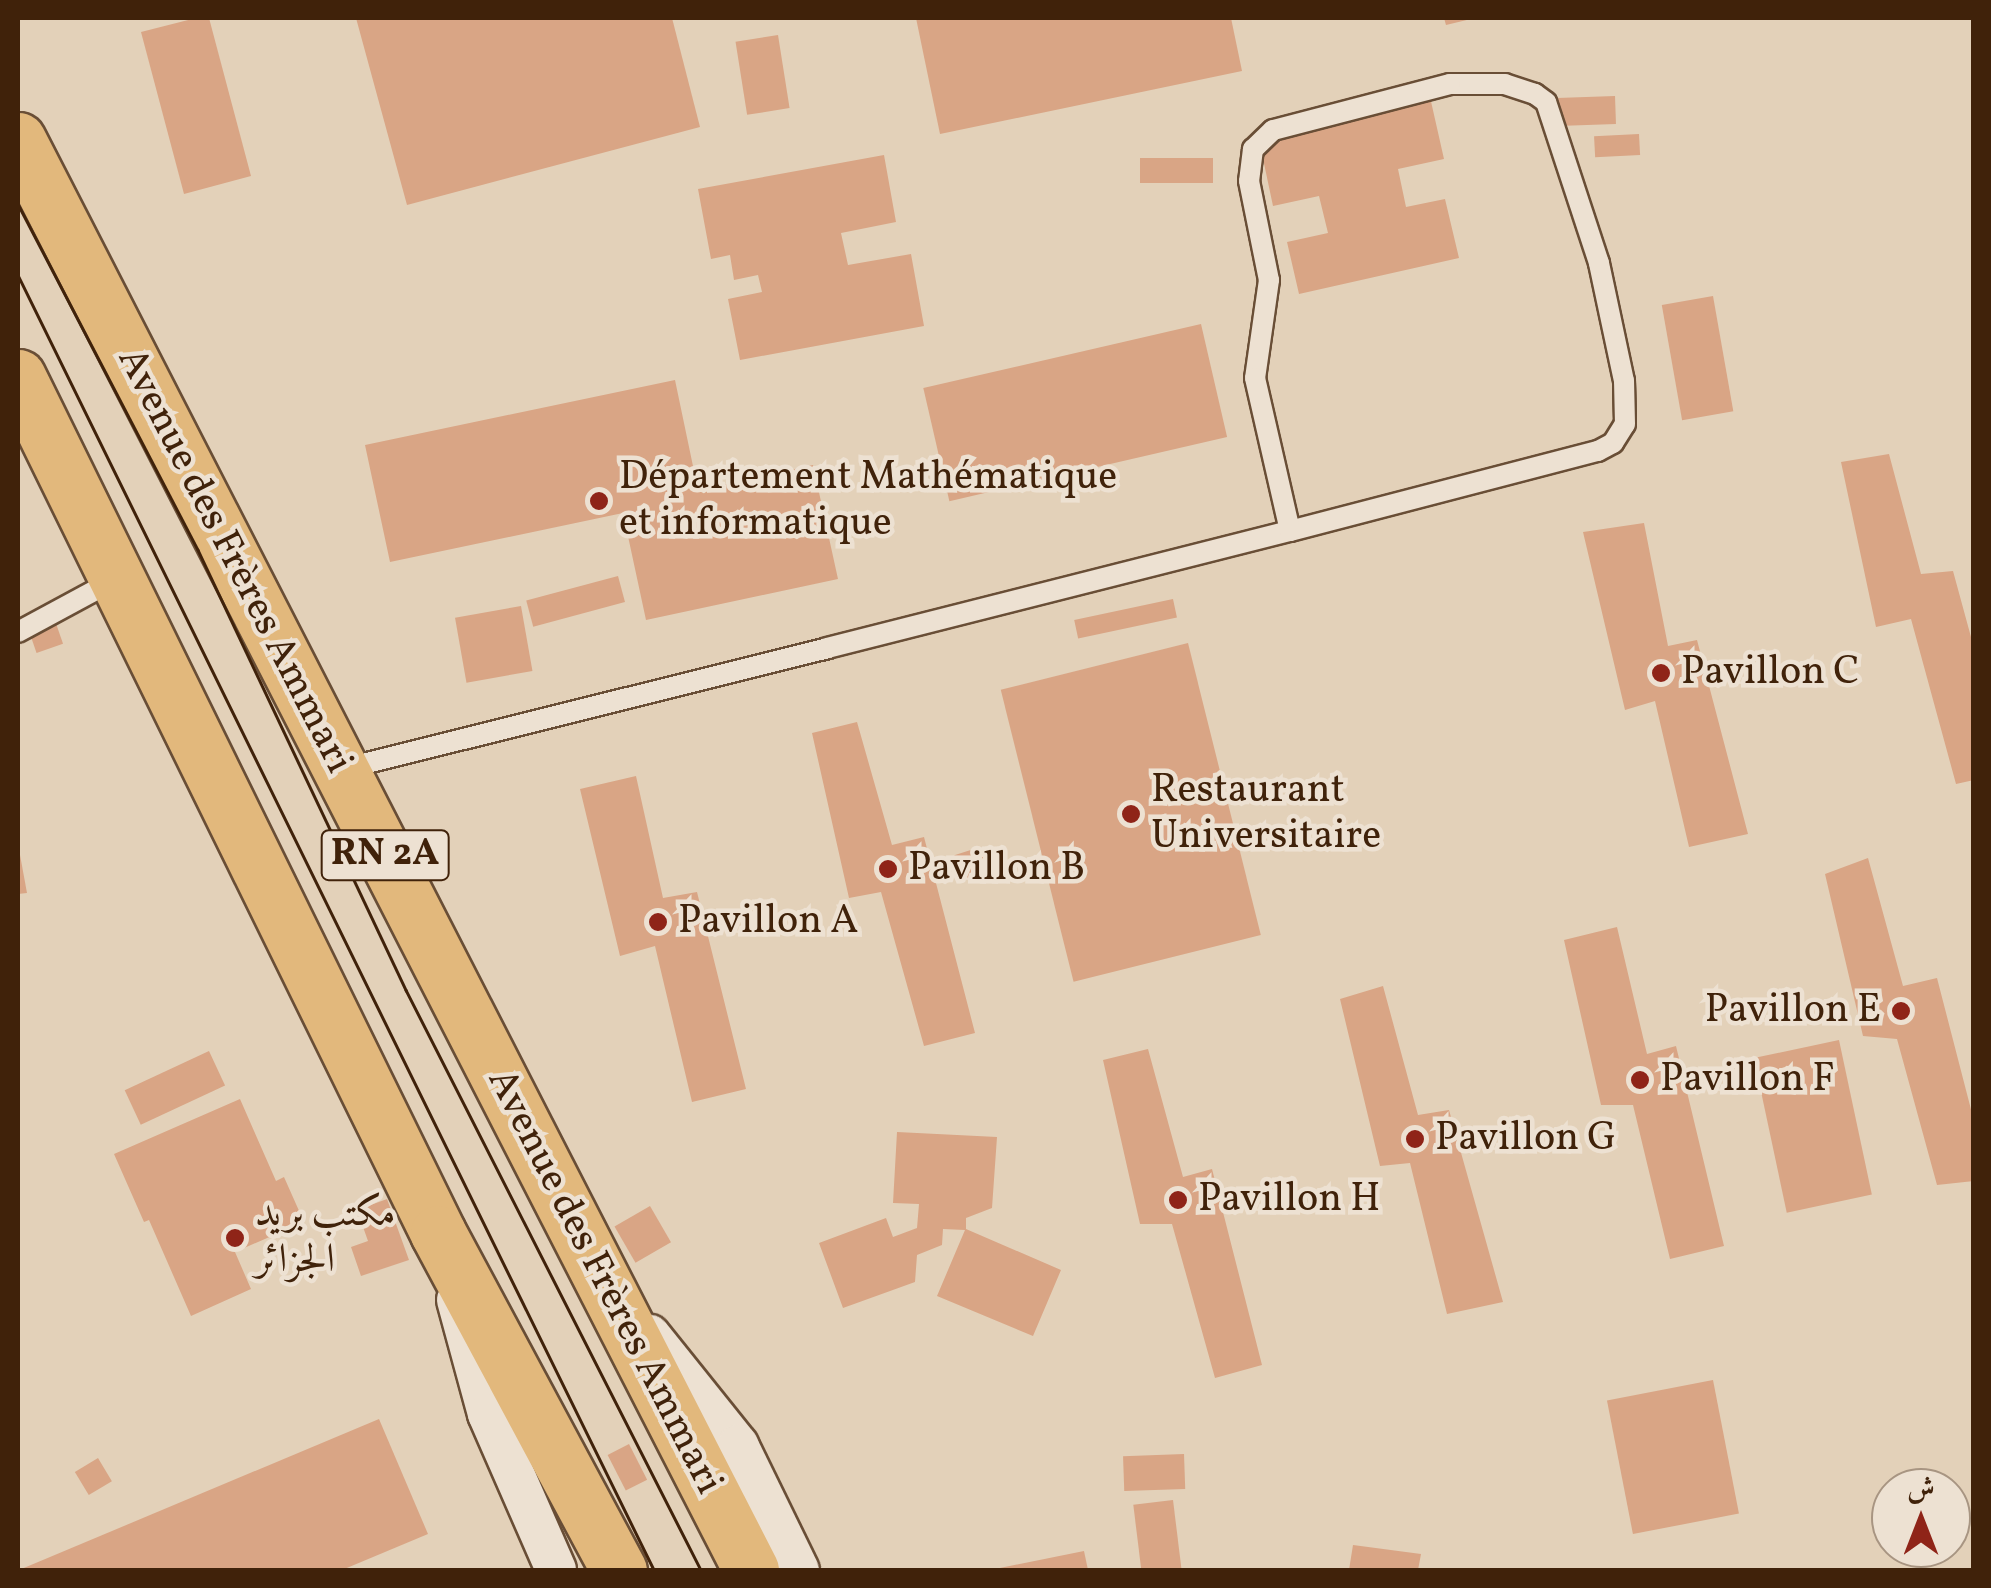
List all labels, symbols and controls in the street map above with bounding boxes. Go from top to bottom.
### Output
street label: Avenue des Frères Ammari [106,340,362,782]
place label: Département Mathématique et informatique [619,454,1117,548]
marker: Département Mathématique et informatique [588,490,610,512]
place label: Pavillon C [1681,649,1859,697]
marker: Pavillon C [1650,662,1672,684]
place label: Restaurant Universitaire [1151,767,1381,861]
marker: Restaurant Universitaire [1120,803,1142,825]
road number: RN 2A [320,822,450,888]
place label: Pavillon B [908,845,1085,893]
marker: Pavillon B [877,858,899,880]
place label: Pavillon A [678,898,858,946]
marker: Pavillon A [647,911,669,933]
place label: Pavillon E [1705,987,1881,1035]
marker: Pavillon E [1890,1000,1912,1022]
place label: Pavillon F [1660,1056,1835,1104]
street label: Avenue des Frères Ammari [476,1061,732,1503]
marker: Pavillon F [1629,1069,1651,1091]
place label: Pavillon G [1435,1115,1616,1163]
marker: Pavillon G [1404,1128,1426,1150]
place label: Pavillon H [1198,1176,1380,1224]
marker: Pavillon H [1167,1189,1189,1211]
place label: مكتب بريد الجزائر [255,1191,396,1285]
marker: مكتب بريد الجزائر [224,1227,246,1249]
north arrow [1871,1468,1971,1568]
text: ش [1907,1470,1935,1509]

